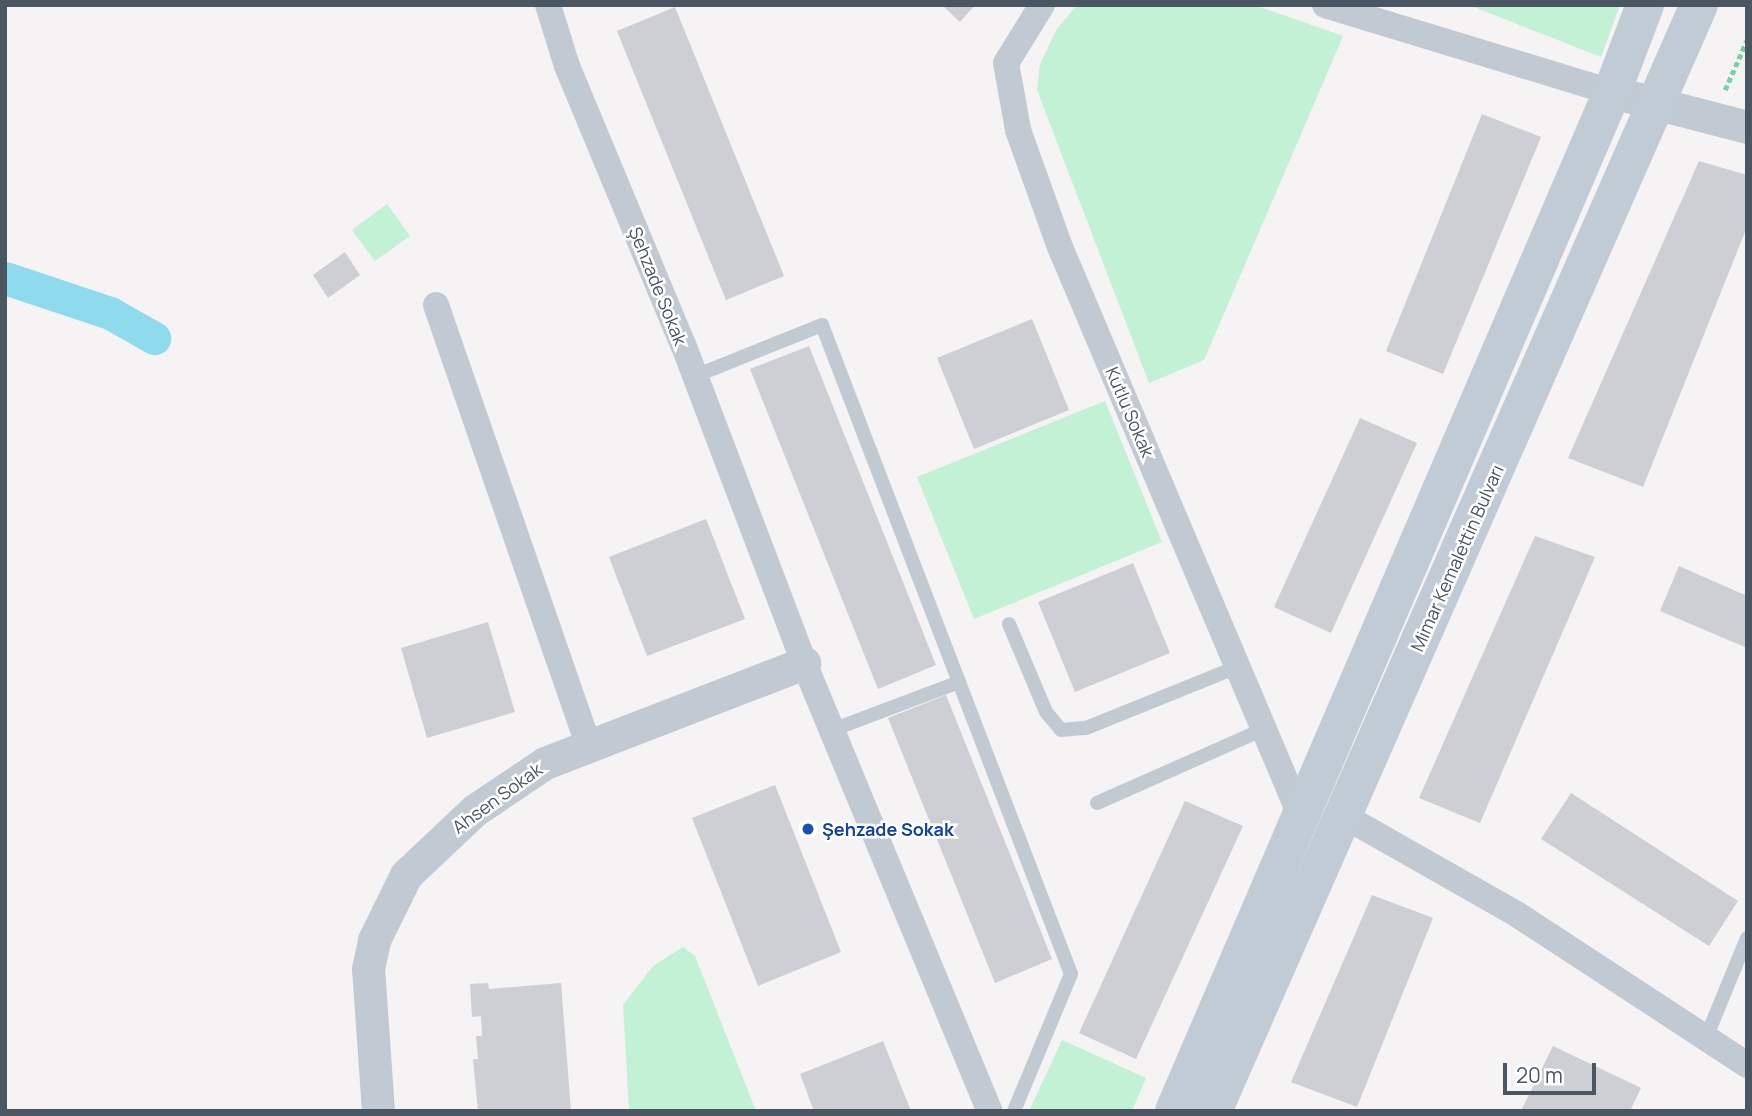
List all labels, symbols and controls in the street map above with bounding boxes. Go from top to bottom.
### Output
street label: Şehzade Sokak [624,224,692,348]
street label: Kutlu Sokak [1101,364,1159,460]
street label: Mimar Kemalettin Bulvarı [1406,461,1508,655]
street label: Ahsen Sokak [448,758,546,838]
place label: Şehzade Sokak [822,818,954,840]
marker: Şehzade Sokak [800,821,816,837]
scale bar [1507,1050,1600,1094]
text: 20 m [1516,1061,1563,1089]

